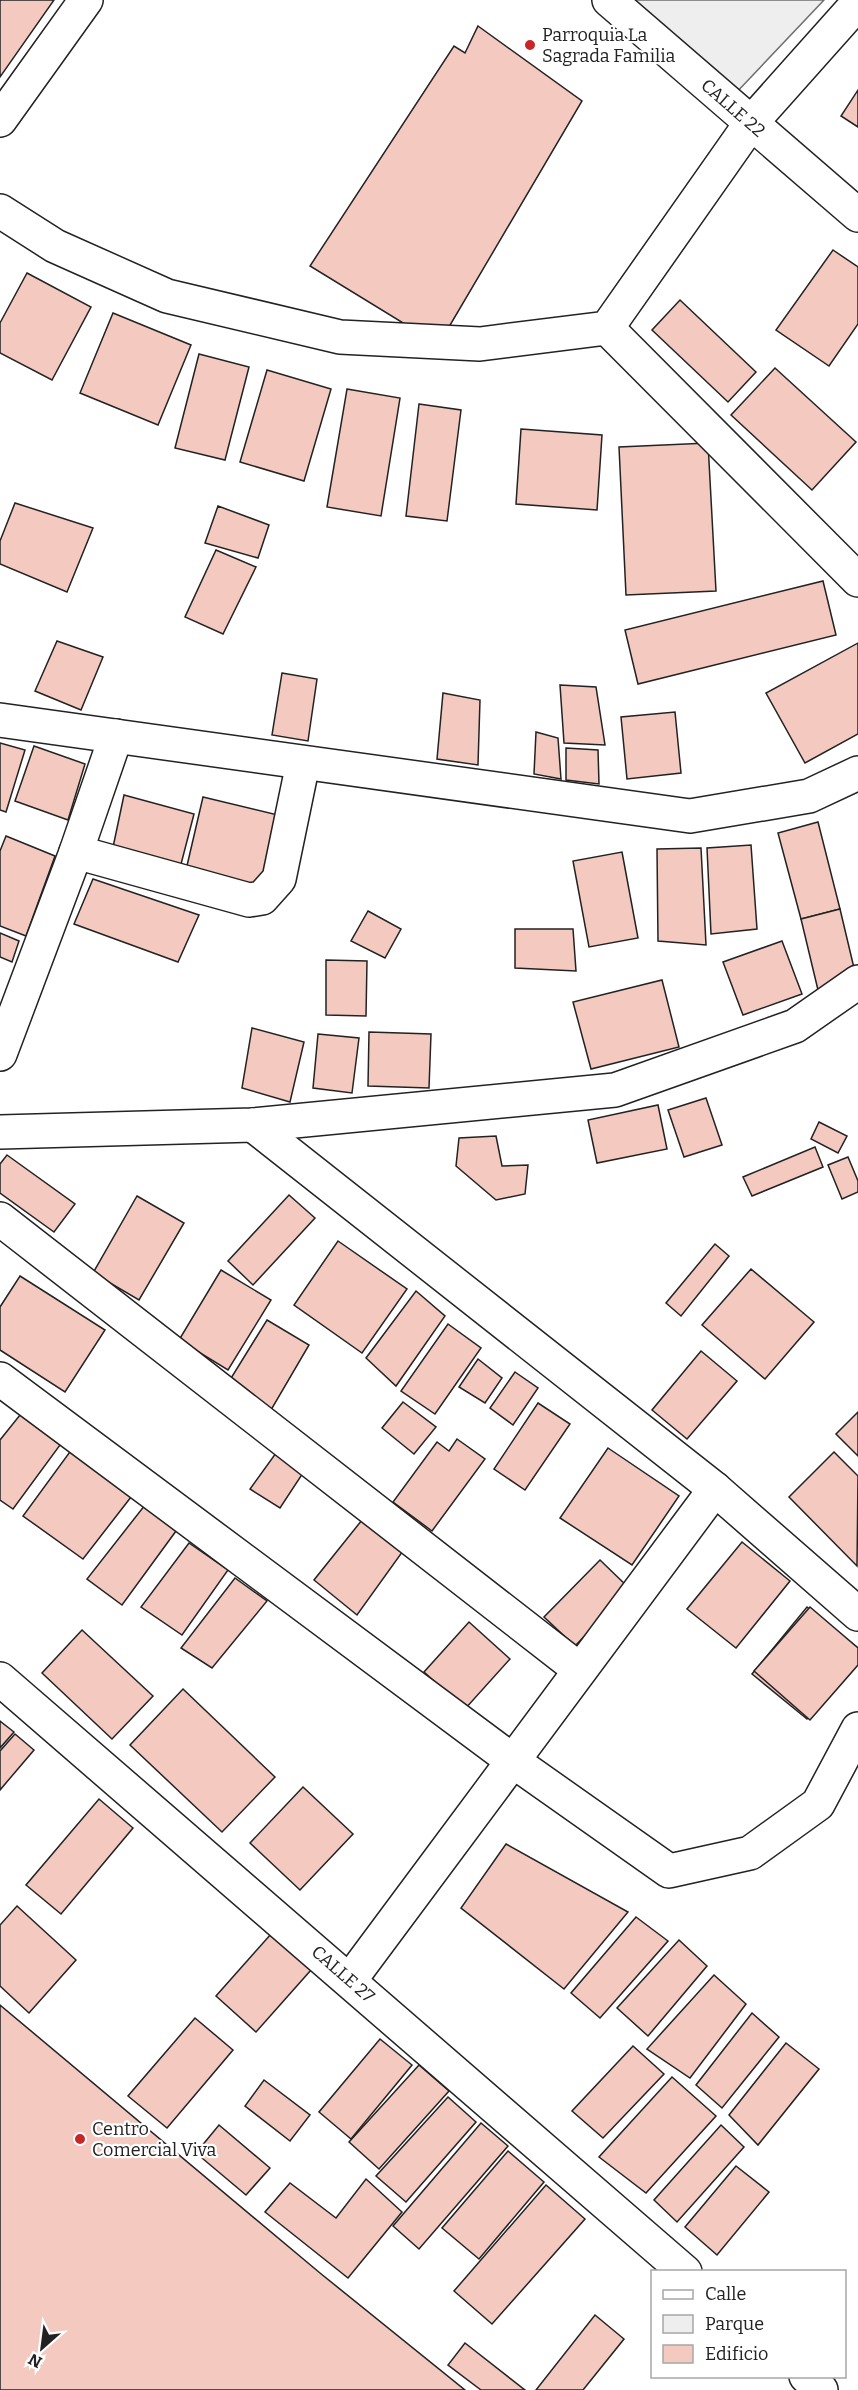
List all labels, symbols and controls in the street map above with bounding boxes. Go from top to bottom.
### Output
place label: Parroquia La Sagrada Familia [542,24,675,67]
marker: Parroquia La Sagrada Familia [523,38,537,52]
street label: CALLE 22 [697,74,769,142]
street label: CALLE 27 [307,1941,379,2007]
place label: Centro Comercial Viva [92,2118,217,2161]
marker: Centro Comercial Viva [73,2132,87,2146]
legend [651,2270,846,2378]
text: Calle [705,2283,746,2305]
text: Parque [705,2313,764,2335]
north arrow [12,2318,72,2378]
text: Edificio [705,2343,768,2365]
text: N [25,2350,45,2372]

